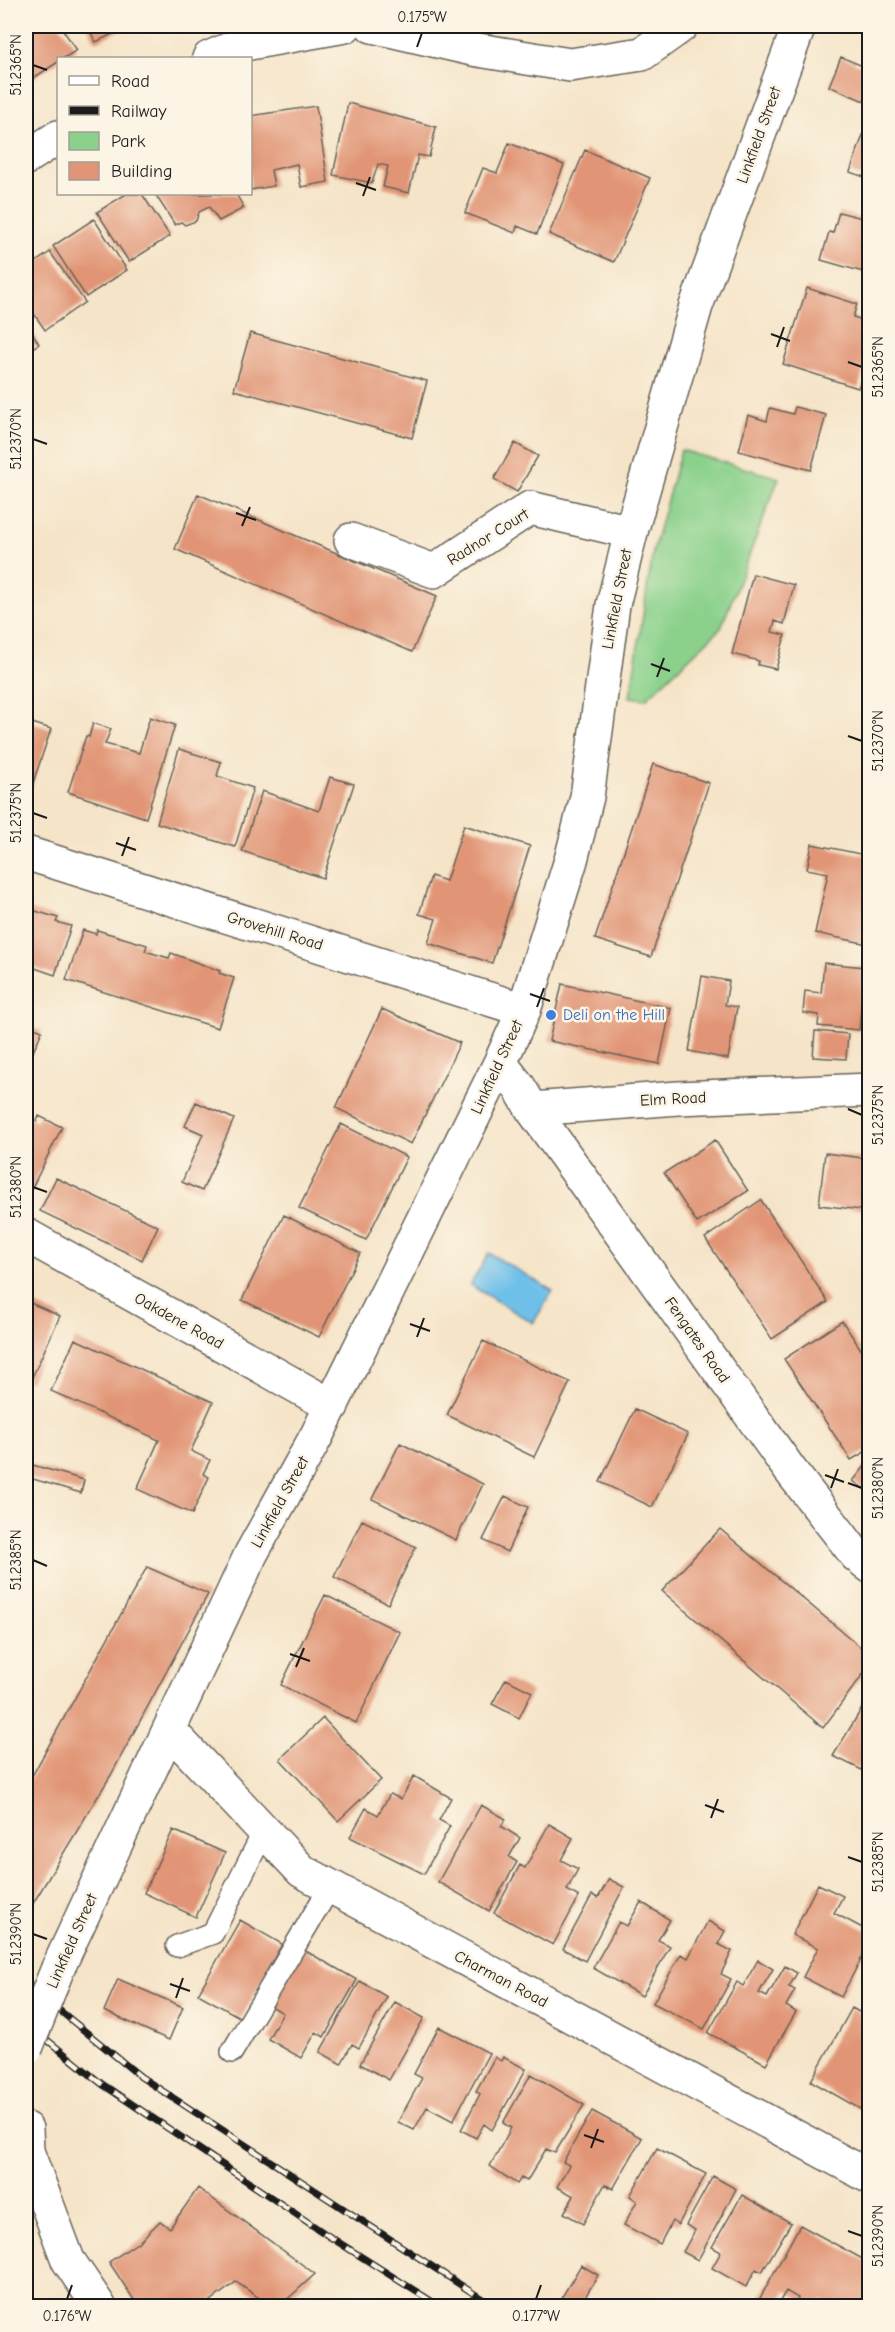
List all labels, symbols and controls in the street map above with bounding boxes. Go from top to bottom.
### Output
text: 0.175°W [397,8,447,26]
text: 51.2365°N [7,34,25,96]
legend [57,57,252,195]
text: Road [111,71,150,92]
street label: Linkfield Street [733,84,785,186]
text: Railway [111,101,168,122]
text: Park [111,131,146,152]
text: Building [111,161,173,182]
text: 51.2365°N [869,336,887,398]
text: 51.2370°N [7,408,25,470]
street label: Radnor Court [444,505,532,569]
street label: Linkfield Street [598,547,636,651]
text: 51.2370°N [869,710,887,772]
text: 51.2375°N [7,783,25,843]
street label: Grovehill Road [225,908,325,954]
place label: Deli on the Hill [563,1006,665,1024]
marker: Deli on the Hill [544,1008,558,1022]
street label: Linkfield Street [467,1017,527,1117]
text: 51.2375°N [869,1085,887,1145]
street label: Elm Road [639,1088,707,1110]
text: 51.2380°N [7,1156,25,1218]
street label: Oakdene Road [131,1289,227,1353]
street label: Fengates Road [661,1294,733,1386]
street label: Linkfield Street [247,1453,313,1551]
text: 51.2380°N [869,1457,887,1519]
text: 51.2385°N [7,1529,25,1591]
text: 51.2385°N [869,1831,887,1893]
street label: Linkfield Street [43,1890,101,1991]
text: 51.2390°N [7,1903,25,1965]
street label: Charman Road [451,1947,551,2011]
text: 51.2390°N [869,2205,887,2267]
text: 0.176°W [42,2307,92,2325]
text: 0.177°W [512,2307,560,2325]

